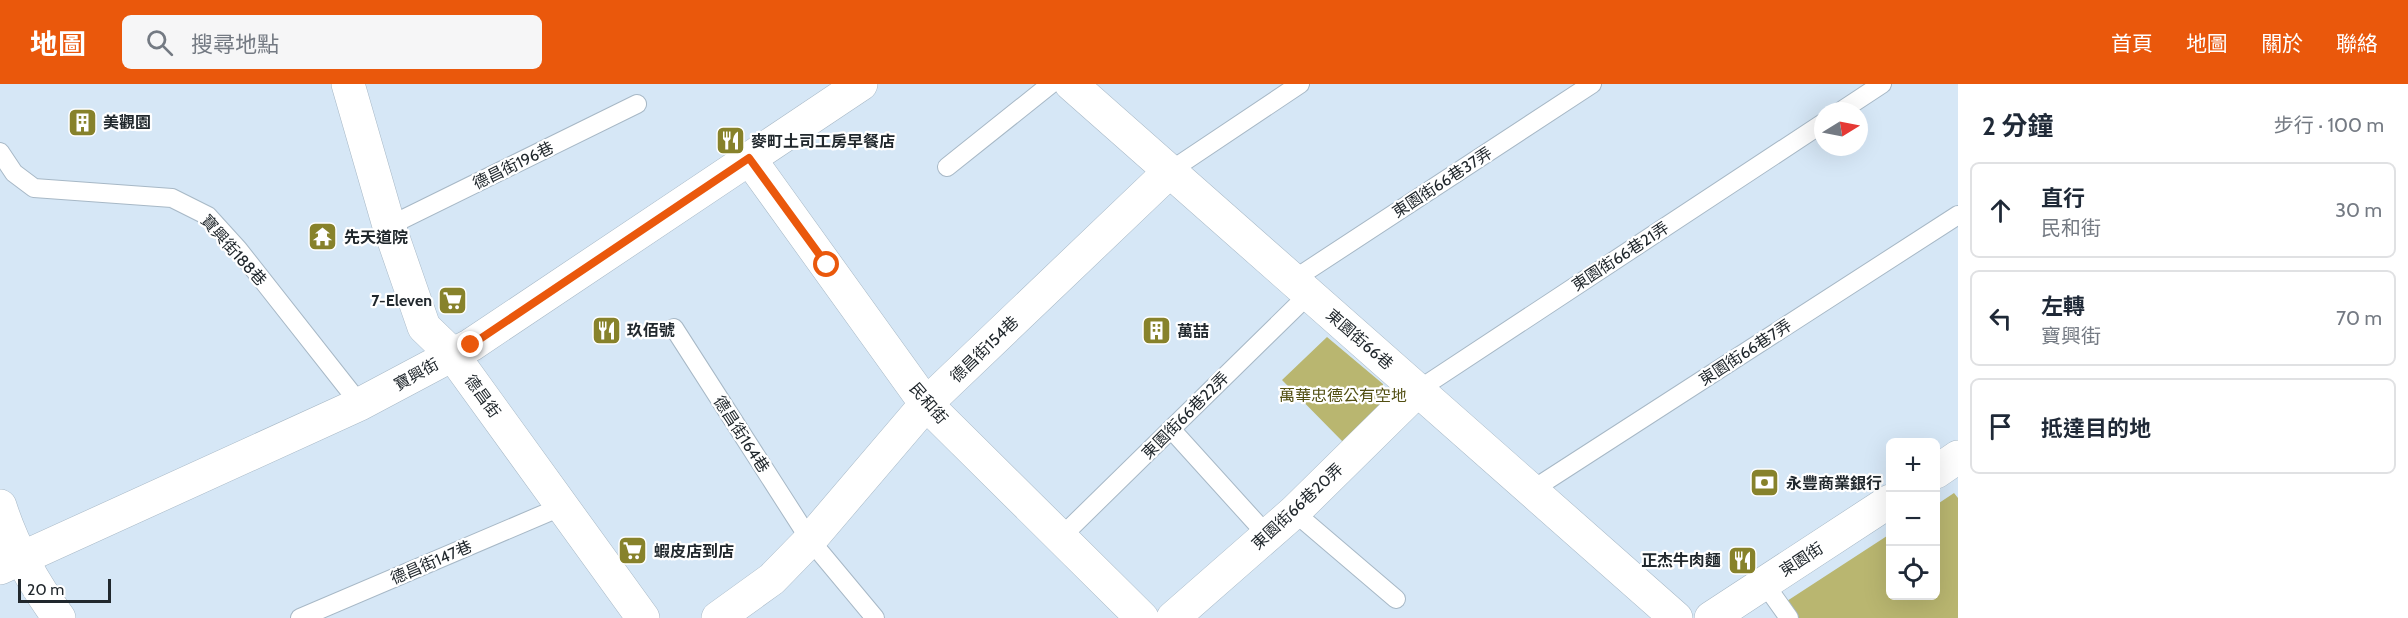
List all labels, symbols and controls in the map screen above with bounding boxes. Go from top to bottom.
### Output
search box [122,15,542,69]
icon: search [143,26,176,59]
text: 地圖 [30,27,86,61]
text: 搜尋地點 [191,31,279,58]
text: 首頁 [2111,31,2153,56]
text: 地圖 [2186,31,2228,56]
text: 關於 [2261,31,2303,56]
text: 聯絡 [2336,31,2378,56]
north arrow [1814,102,1868,156]
building icon: 美觀園 [66,106,98,138]
text: 2 分鐘 [1982,110,2054,142]
place label: 美觀園 [103,113,151,132]
text: 步行 · 100 m [2274,113,2384,137]
restaurant icon: 麥町土司工房早餐店 [714,125,746,157]
place label: 麥町土司工房早餐店 [751,132,895,151]
street label: 德昌街196巷 [470,138,557,193]
street label: 東園街66巷37弄 [1389,143,1496,222]
text: 直行 [2041,185,2085,212]
icon: ahead [1984,194,2017,227]
text: 30 m [2335,198,2382,222]
street label: 寶興街188巷 [197,211,270,290]
text: 民和街 [2041,216,2101,240]
street label: 東園街66巷21弄 [1568,218,1672,295]
temple icon: 先天道院 [307,221,339,253]
place label: 先天道院 [344,228,408,247]
route start [813,251,839,277]
supermarket icon: 7-Eleven [437,284,469,316]
place label: 7-Eleven [371,291,432,310]
text: 左轉 [2041,293,2085,320]
icon: left [1984,302,2017,335]
street label: 東園街66巷 [1322,305,1397,374]
text: 70 m [2336,306,2382,330]
street label: 德昌街154巷 [946,312,1022,386]
restaurant icon: 玖佰號 [590,314,622,346]
building icon: 萬喆 [1140,315,1172,347]
street label: 東園街66巷7弄 [1696,316,1795,389]
place label: 玖佰號 [627,321,675,340]
place label: 萬喆 [1177,322,1209,341]
text: 寶興街 [2041,324,2101,348]
route end [457,331,483,357]
street label: 寶興街 [391,354,442,394]
street label: 東園街66巷22弄 [1138,368,1233,463]
street label: 德昌街 [461,371,504,421]
street label: 民和街 [906,379,952,428]
park label: 萬華忠德公有空地 [1279,386,1407,405]
street label: 德昌街164巷 [710,392,773,476]
icon: arrive [1984,410,2017,443]
text: 抵達目的地 [2041,415,2151,442]
map controls [1886,438,1940,600]
button: + [1886,438,1940,492]
street label: 東園街66巷20弄 [1248,459,1347,553]
bank icon: 永豐商業銀行 [1749,467,1781,499]
place label: 永豐商業銀行 [1786,474,1882,493]
button: − [1886,492,1940,546]
supermarket icon: 蝦皮店到店 [617,535,649,567]
street label: 德昌街147巷 [388,537,475,588]
street label: 東園街 [1776,538,1827,580]
place label: 蝦皮店到店 [654,542,734,561]
restaurant icon: 正杰牛肉麵 [1726,544,1758,576]
button: locate [1886,546,1940,600]
place label: 正杰牛肉麵 [1641,551,1721,570]
scale bar [18,576,111,604]
text: 20 m [27,580,64,599]

